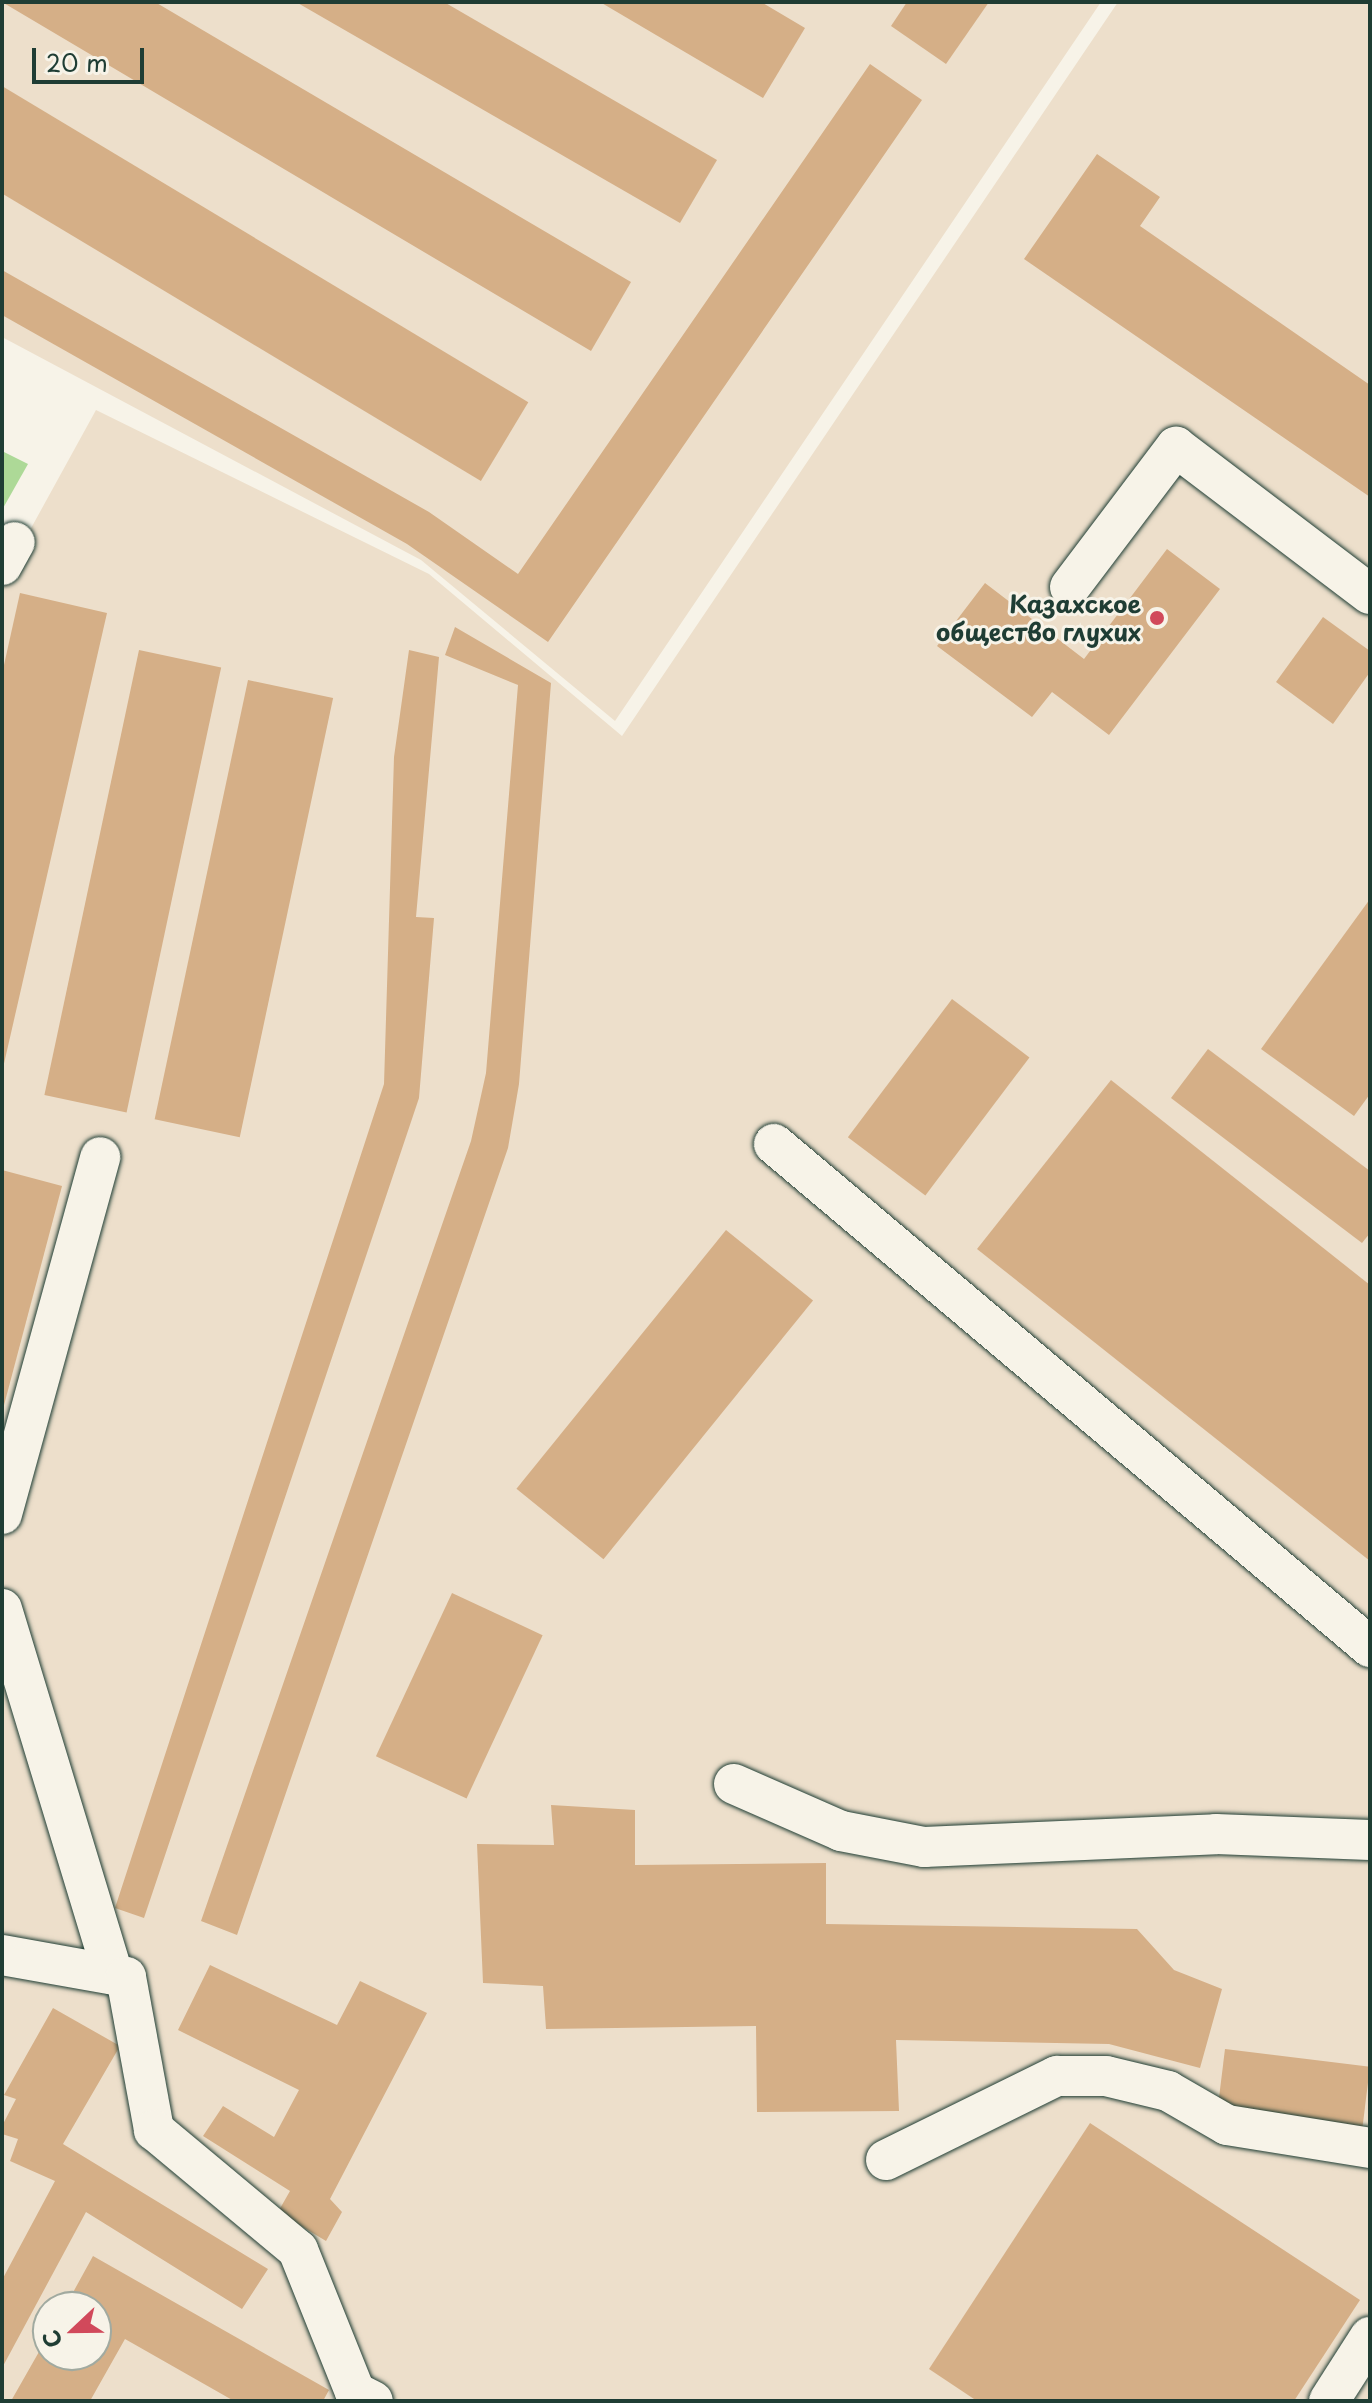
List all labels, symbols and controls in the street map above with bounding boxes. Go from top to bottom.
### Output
scale bar [36,32,148,82]
text: 20 m [46,44,108,80]
place label: Казахское общество глухих [933,590,1141,646]
marker: Казахское общество глухих [1148,609,1166,627]
north arrow [32,2291,112,2371]
text: С [33,2326,70,2353]

